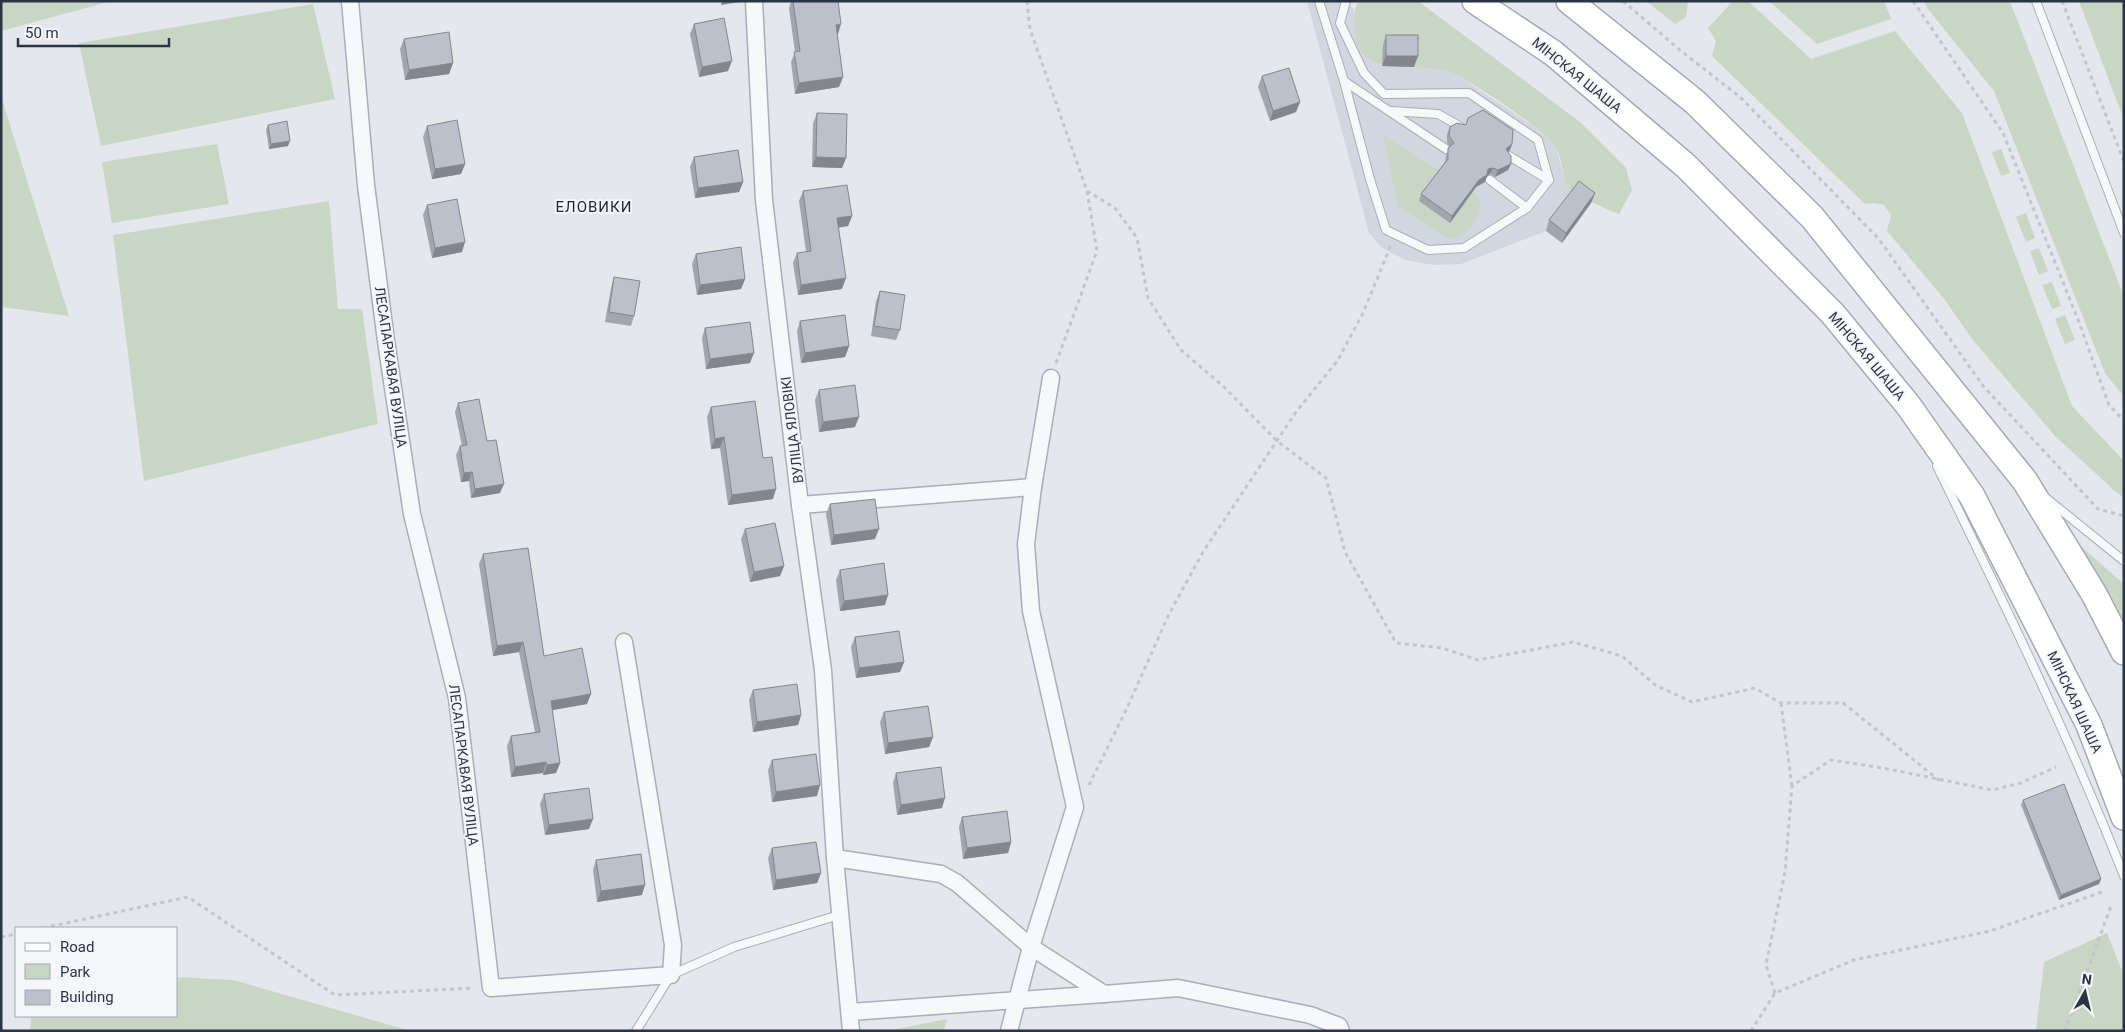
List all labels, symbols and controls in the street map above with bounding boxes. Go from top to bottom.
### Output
scale bar [18,15,169,47]
text: 50 m [25,24,59,42]
street label: МІНСКАЯ ШАША [1529,34,1625,116]
district label: ЕЛОВИКИ [556,198,632,216]
street label: ЛЕСАПАРКАВАЯ ВУЛІЦА [372,285,410,449]
street label: МІНСКАЯ ШАША [1825,309,1909,403]
street label: ВУЛІЦА ЯЛОВІКІ [778,376,806,484]
street label: МІНСКАЯ ШАША [2044,649,2106,755]
street label: ЛЕСАПАРКАВАЯ ВУЛІЦА [446,683,482,847]
legend [15,927,178,1017]
text: Road [60,938,94,956]
text: Park [60,963,91,981]
north arrow [2060,967,2110,1017]
text: N [2081,971,2093,988]
text: Building [60,988,114,1006]

